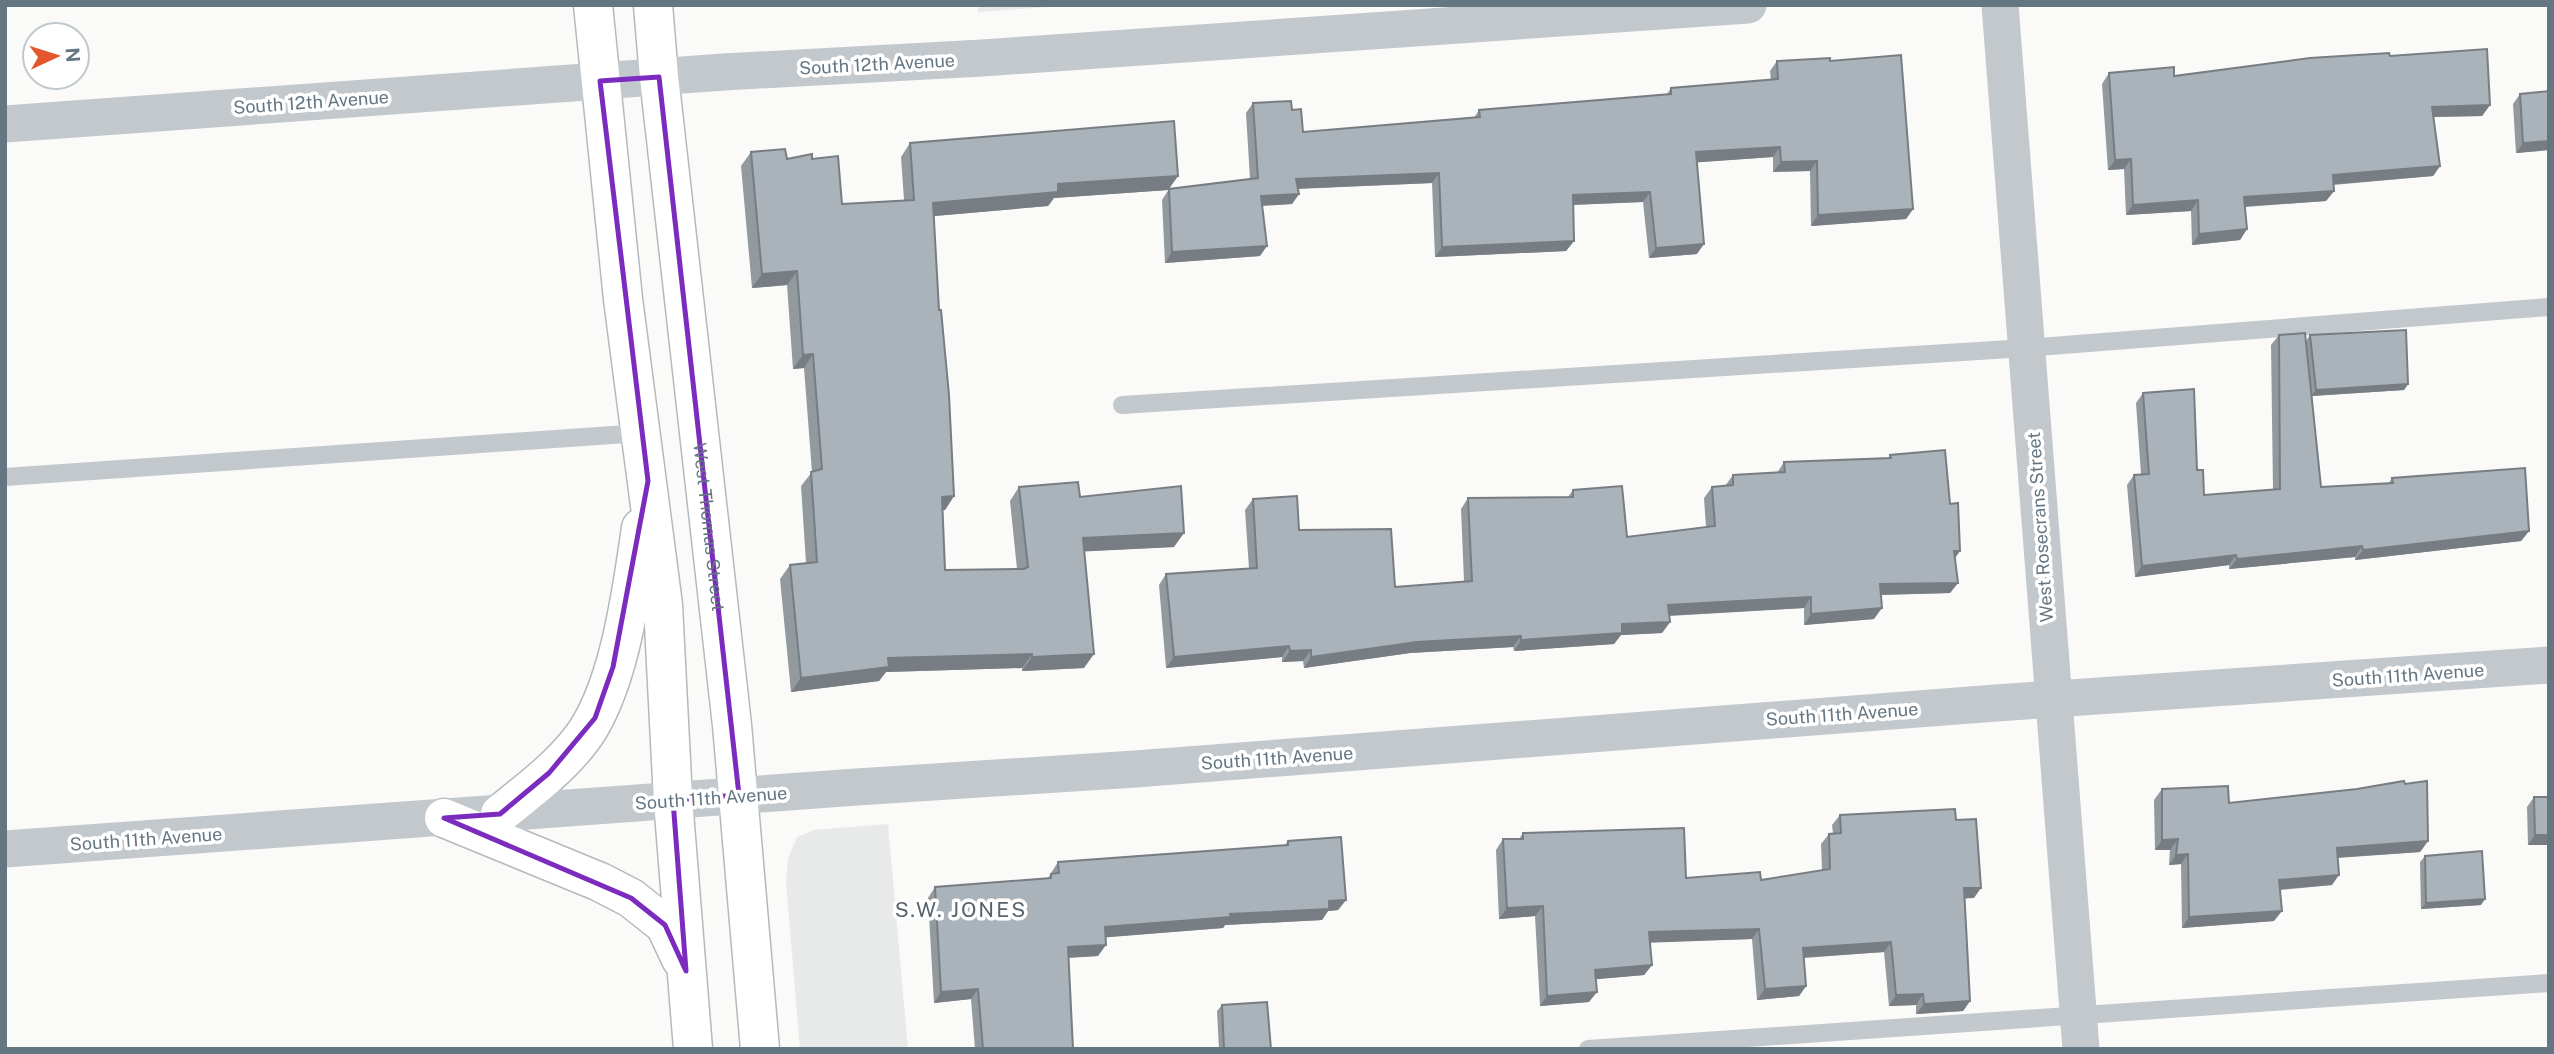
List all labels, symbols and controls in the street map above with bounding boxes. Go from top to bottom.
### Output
north arrow [21,21,91,91]
text: N [61,47,84,63]
street label: South 12th Avenue [799,49,955,79]
street label: South 12th Avenue [232,86,390,118]
street label: West Rosecrans Street [2023,431,2057,623]
street label: West Thomas Street [690,441,730,612]
street label: South 11th Avenue [2331,659,2485,691]
street label: South 11th Avenue [1765,698,1919,730]
street label: South 11th Avenue [1200,742,1354,774]
street label: South 11th Avenue [634,782,788,814]
street label: South 11th Avenue [69,823,223,855]
district label: S.W. JONES [895,897,1027,922]

